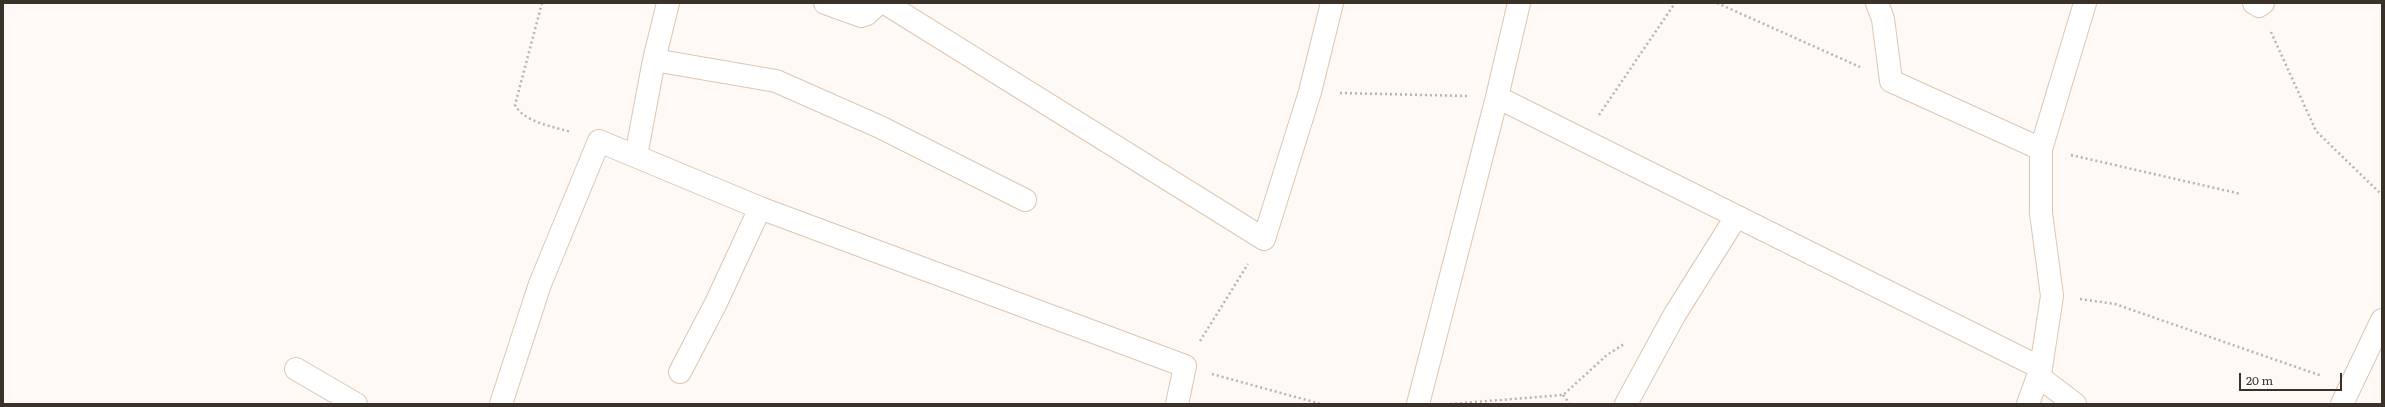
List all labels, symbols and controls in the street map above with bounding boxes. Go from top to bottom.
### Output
scale bar [2241,365,2344,391]
text: 20 m [2246,371,2273,389]

